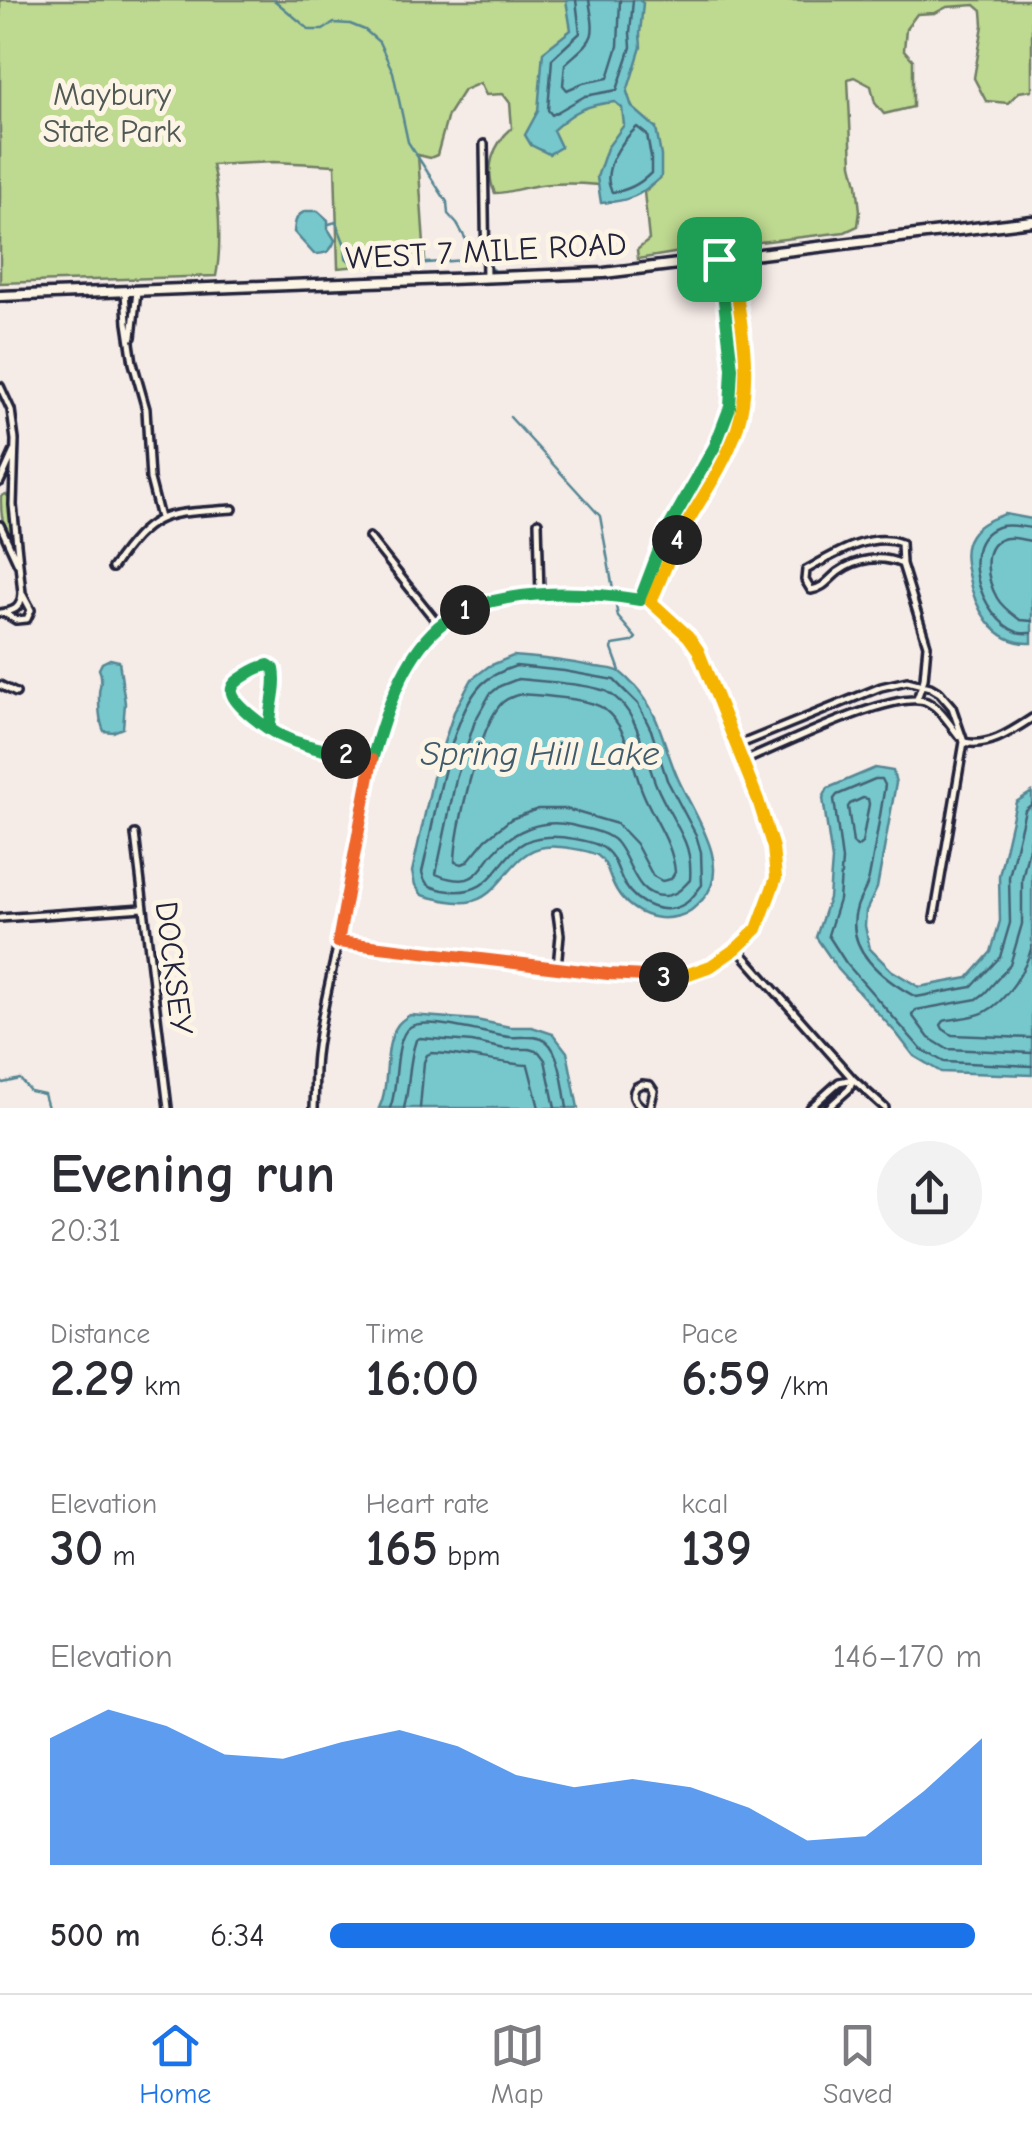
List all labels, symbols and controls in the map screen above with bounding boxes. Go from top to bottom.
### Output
park label: Maybury State Park [43,76,182,150]
pin [677,217,762,302]
street label: WEST 7 MILE ROAD [344,225,628,277]
icon: arrive [692,232,747,287]
pin: 4 [652,515,702,565]
text: 4 [670,524,684,556]
pin: 1 [440,585,490,635]
text: 1 [459,594,471,626]
pin: 2 [321,729,371,779]
water label: Spring Hill Lake [420,733,660,774]
text: 2 [339,738,353,770]
street label: DOCKSEY [147,899,201,1037]
pin: 3 [639,952,689,1002]
text: 3 [657,961,671,993]
button: share [877,1141,982,1246]
text: Evening run [50,1142,335,1206]
text: 20:31 [50,1212,121,1249]
text: Distance [50,1318,150,1350]
text: Time [366,1318,424,1350]
text: Pace [681,1318,738,1350]
text: 2.29 [50,1350,135,1408]
text: 16:00 [366,1350,479,1408]
text: 6:59 [681,1350,771,1408]
text: km [135,1370,181,1402]
text: /km [771,1370,829,1402]
text: Elevation [50,1488,157,1520]
text: Heart rate [366,1488,489,1520]
text: kcal [681,1488,728,1520]
text: 30 [50,1520,103,1578]
text: 165 [366,1520,438,1578]
text: 139 [681,1520,752,1578]
text: m [103,1540,136,1572]
text: bpm [438,1540,500,1572]
text: Elevation [50,1638,173,1675]
text: 146–170 m [833,1638,982,1675]
text: 500 m [50,1917,140,1954]
text: 6:34 [210,1917,265,1954]
tab: Home [139,2018,211,2110]
tab: Map [490,2018,545,2110]
tab: Saved [823,2018,893,2110]

